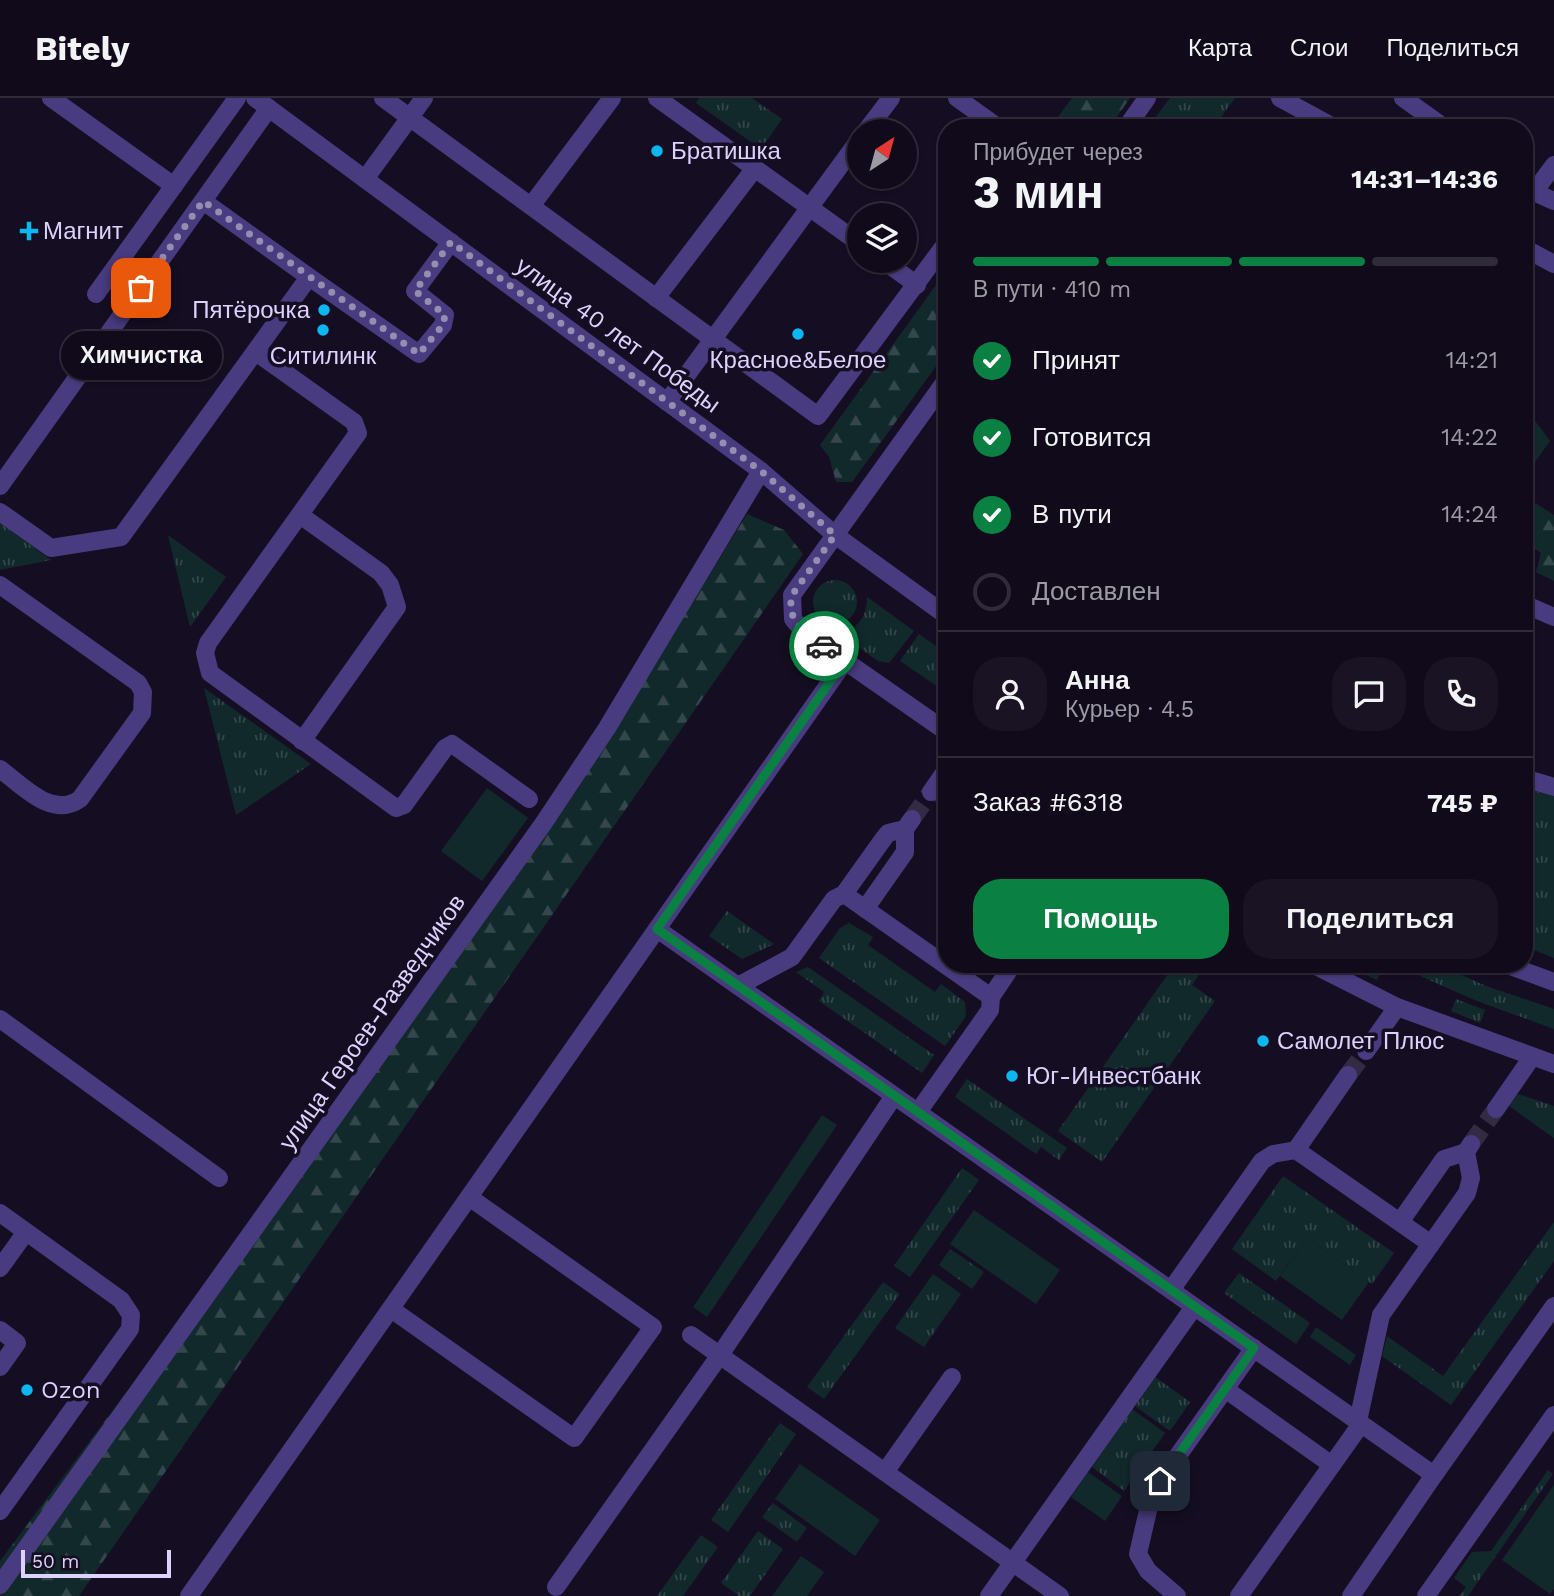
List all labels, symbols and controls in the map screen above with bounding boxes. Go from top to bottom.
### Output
text: Bitely [35,29,130,68]
text: Карта [1188,34,1252,62]
text: Слои [1290,34,1348,62]
text: Поделиться [1386,34,1519,62]
north arrow [847,119,917,189]
map controls [847,119,917,273]
place label: Братишка [671,137,782,165]
text: Прибудет через [973,139,1143,166]
marker: Братишка [649,143,665,159]
text: 14:31–14:36 [1351,164,1498,194]
text: 3 мин [973,165,1104,219]
button: layers [847,203,917,273]
place label: Магнит [43,217,123,245]
marker: Магнит [21,223,37,239]
street label: улица 40 лет Победы [510,251,726,419]
pin [111,258,171,318]
icon: bag [122,269,160,307]
text: В пути · 410 m [973,276,1131,303]
place label: Пятёрочка [192,296,311,324]
marker: Пятёрочка [316,302,332,318]
marker: Ситилинк [315,322,331,338]
marker: Красное&Белое [790,326,806,342]
callout: Химчистка [60,330,222,379]
text: Химчистка [80,342,203,369]
place label: Ситилинк [270,342,377,370]
icon: check [973,342,1011,380]
text: Принят [1032,345,1120,375]
place label: Красное&Белое [710,346,886,374]
text: 14:21 [1446,347,1498,374]
icon: check [973,419,1011,457]
text: Готовится [1032,422,1151,452]
text: 14:22 [1441,424,1498,451]
icon: check [973,496,1011,534]
text: В пути [1032,499,1112,529]
text: 14:24 [1441,501,1498,528]
text: Доставлен [1032,576,1161,606]
courier [789,611,859,681]
icon: car [805,627,843,665]
button: person [973,657,1047,731]
button: chat [1332,657,1406,731]
button: phone [1424,657,1498,731]
text: Анна [1065,665,1130,695]
text: Курьер · 4.5 [1065,696,1194,723]
text: Заказ #6318 [973,787,1124,817]
text: 745 ₽ [1427,788,1498,818]
button: Помощь [973,879,1229,959]
button: Поделиться [1243,879,1498,959]
street label: улица Героев-Разведчиков [273,889,471,1155]
place label: Самолет Плюс [1277,1027,1444,1055]
marker: Самолет Плюс [1255,1033,1271,1049]
place label: Юг-Инвестбанк [1026,1062,1201,1090]
marker: Юг-Инвестбанк [1004,1068,1020,1084]
place label: Ozon [41,1376,101,1404]
marker: Ozon [19,1382,35,1398]
pin [1130,1451,1190,1511]
icon: home [1141,1462,1179,1500]
scale bar [21,1547,172,1579]
text: 50 m [32,1550,79,1573]

